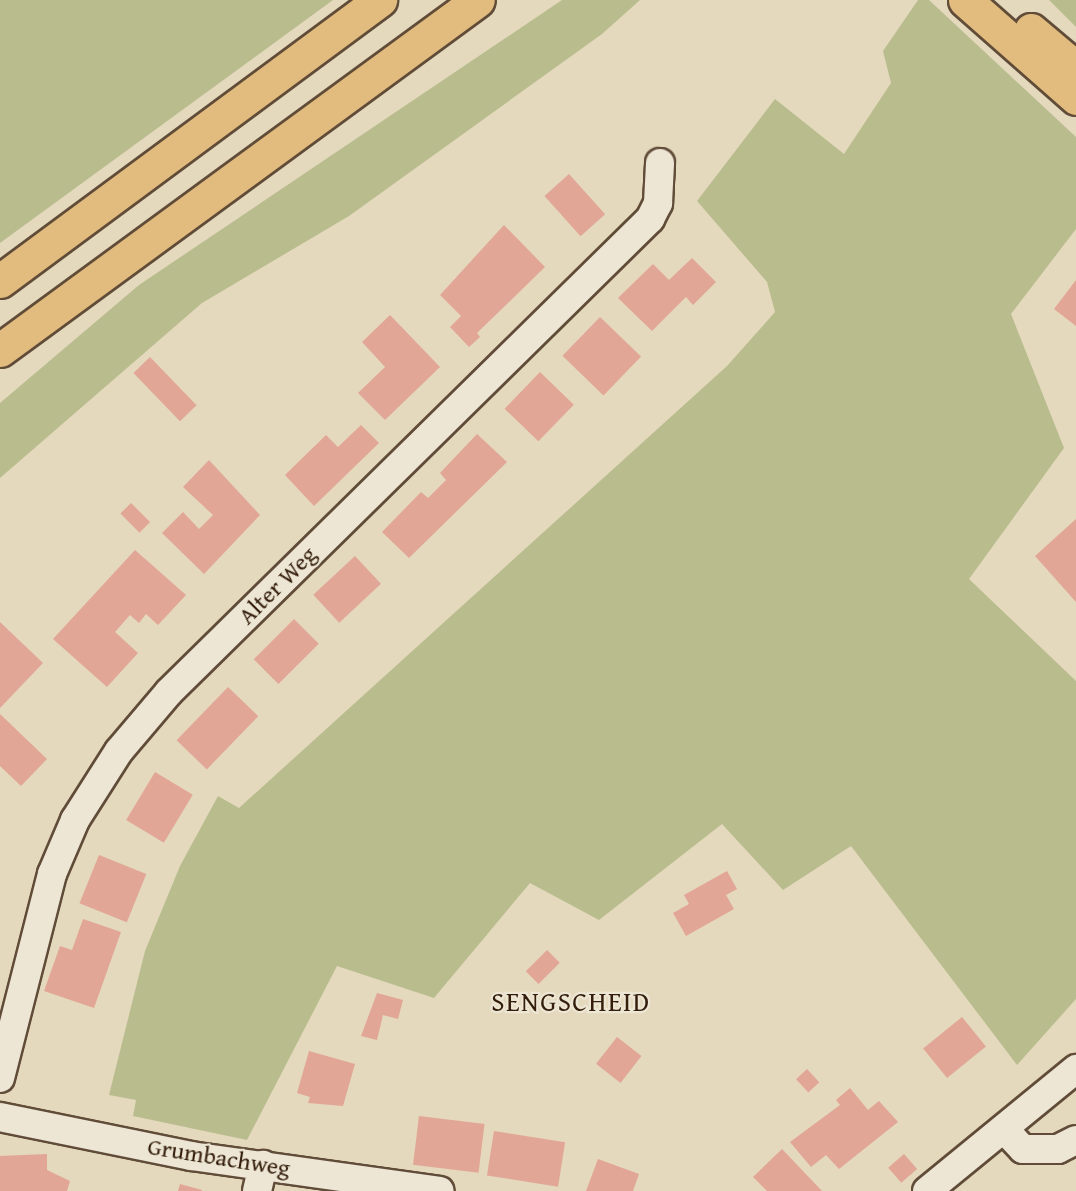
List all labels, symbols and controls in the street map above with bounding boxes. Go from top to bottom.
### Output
street label: Alter Weg [232,540,322,630]
district label: SENGSCHEID [491,986,651,1018]
street label: Grumbachweg [146,1132,292,1182]

